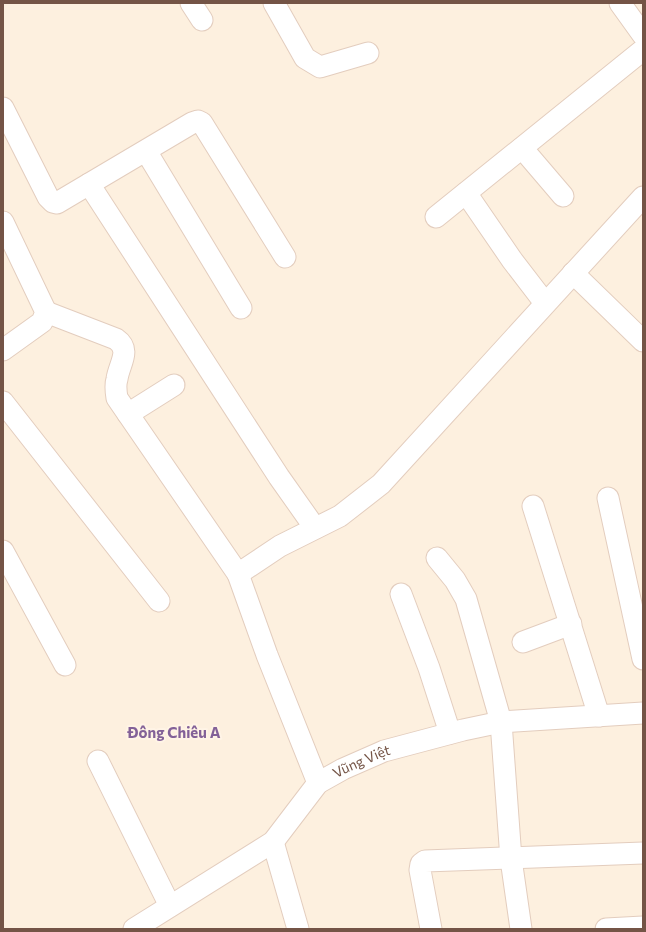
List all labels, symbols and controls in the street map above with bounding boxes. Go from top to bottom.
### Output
district label: Đông Chiêu A [127,723,221,741]
street label: Vũng Việt [329,741,392,781]

